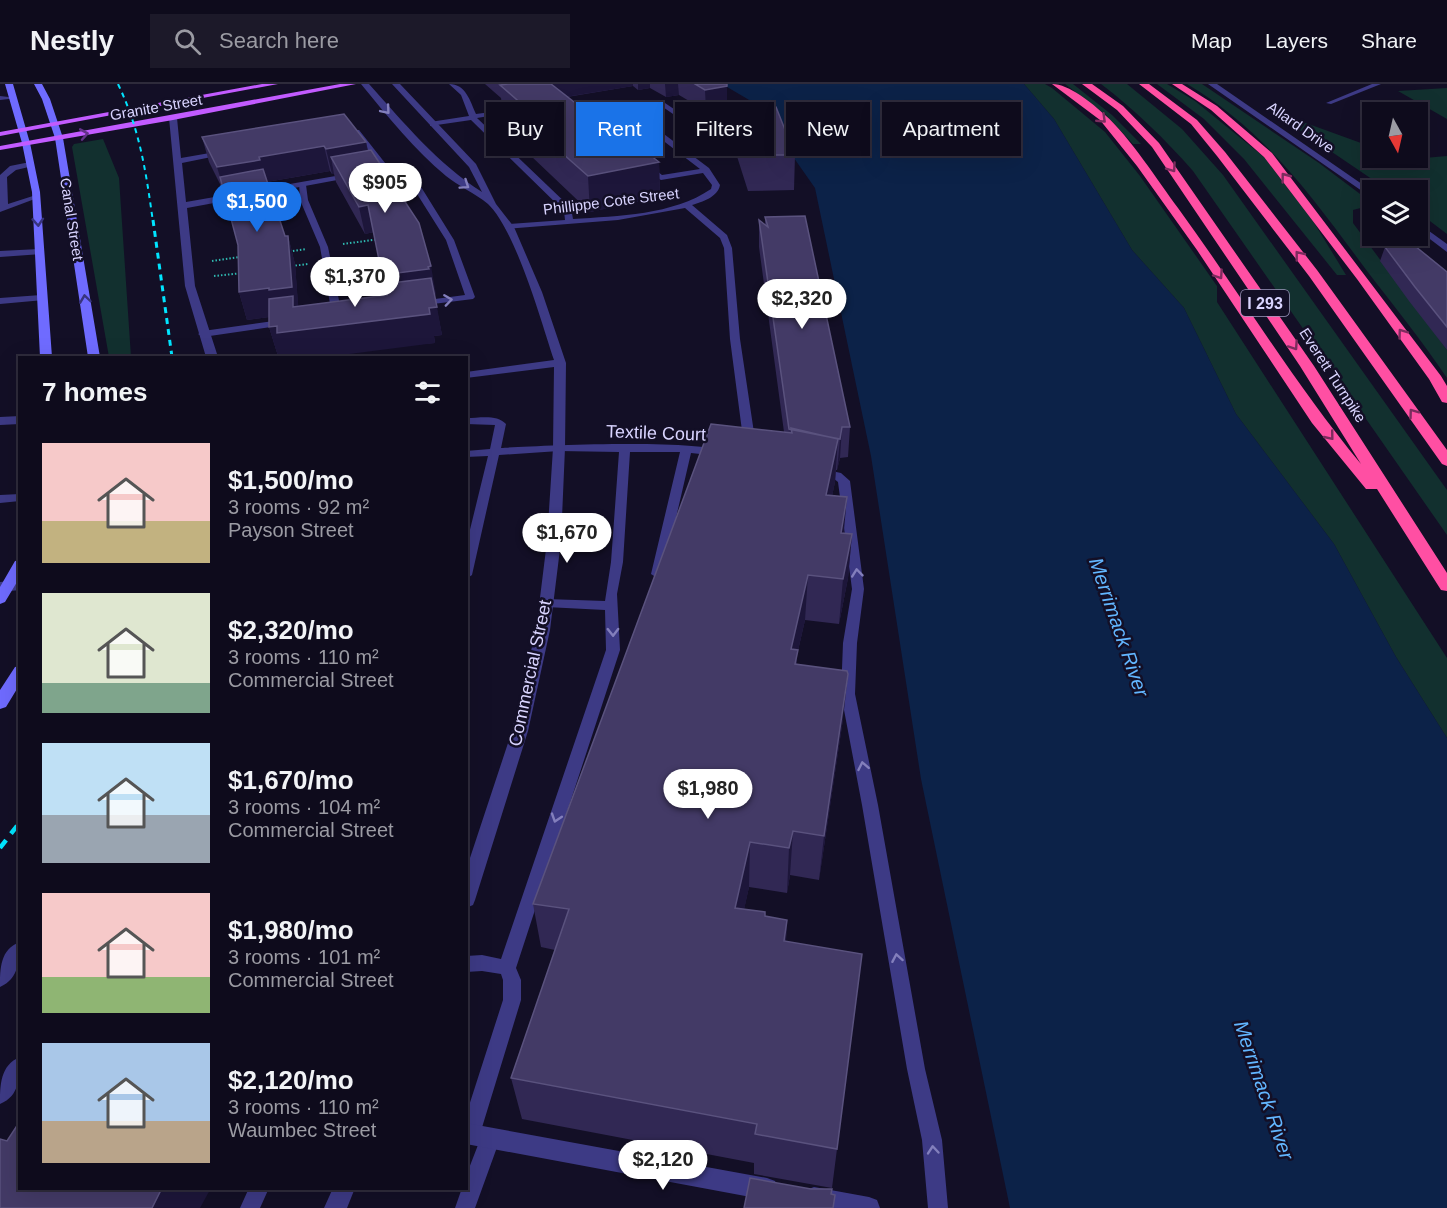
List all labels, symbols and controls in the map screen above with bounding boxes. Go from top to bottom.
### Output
search box [150,14,570,68]
text: Nestly [30,25,114,56]
icon: search [171,25,204,58]
text: Search here [219,28,339,53]
text: Map [1191,29,1232,52]
text: Layers [1265,29,1328,52]
text: Share [1361,29,1417,52]
street label: Granite Street [109,90,204,123]
street label: Allard Drive [1264,98,1338,156]
chip: Buy [486,102,564,156]
chip: Rent [576,102,663,156]
chip: Filters [675,102,774,156]
chip: New [786,102,870,156]
chip: Apartment [882,102,1021,156]
north arrow [1362,102,1428,168]
map controls [1362,102,1428,246]
one-way arrow [379,103,390,114]
one-way arrow [1096,112,1106,123]
one-way arrow [79,129,89,141]
one-way arrow [1165,161,1176,172]
pin: $905 [349,163,421,214]
text: $905 [363,171,407,193]
one-way arrow [1281,173,1292,184]
street label: Canal Street [57,176,87,262]
one-way arrow [458,178,469,189]
button: layers [1362,180,1428,246]
pin: $1,500 [208,182,306,233]
street label: Phillippe Cote Street [542,184,681,218]
text: $1,500 [226,190,288,212]
one-way arrow [31,217,44,226]
one-way arrow [1295,251,1306,262]
pin: $1,370 [306,257,404,308]
text: $1,370 [324,265,386,287]
one-way arrow [1212,268,1223,279]
pin: $2,320 [753,279,851,330]
text: $2,320 [771,287,833,309]
road number: I 293 [1241,290,1289,316]
one-way arrow [79,295,92,304]
one-way arrow [444,295,453,307]
street label: Everett Turnpike [1296,325,1370,425]
one-way arrow [1398,329,1409,340]
one-way arrow [1287,340,1298,351]
icon: filters [411,376,444,409]
text: 7 homes [42,377,148,407]
one-way arrow [1409,409,1420,420]
street label: Textile Court [606,421,706,445]
one-way arrow [1322,429,1333,440]
text: $1,500/mo [228,465,354,495]
icon: home [90,467,162,539]
text: 3 rooms · 92 m² [228,496,369,518]
pin: $1,670 [518,513,616,564]
text: Payson Street [228,519,354,541]
text: $1,670 [536,521,598,543]
water label: Merrimack River [1085,555,1154,701]
one-way arrow [851,569,864,578]
street label: Commercial Street [505,598,555,748]
text: $2,320/mo [228,615,354,645]
icon: home [90,617,162,689]
one-way arrow [606,628,619,637]
text: 3 rooms · 110 m² [228,646,379,668]
text: Commercial Street [228,669,394,691]
one-way arrow [857,761,870,771]
text: $1,670/mo [228,765,354,795]
icon: home [90,767,162,839]
pin: $1,980 [659,769,757,820]
text: $1,980 [677,777,739,799]
text: 3 rooms · 104 m² [228,796,380,818]
one-way arrow [551,812,564,823]
text: Commercial Street [228,819,394,841]
text: $1,980/mo [228,915,354,945]
icon: home [90,917,162,989]
text: 3 rooms · 101 m² [228,946,380,968]
one-way arrow [891,953,904,963]
text: Commercial Street [228,969,394,991]
water label: Merrimack River [1230,1018,1299,1164]
text: $2,120/mo [228,1065,354,1095]
icon: home [90,1067,162,1139]
text: 3 rooms · 110 m² [228,1096,379,1118]
text: Waumbec Street [228,1119,376,1141]
pin: $2,120 [614,1140,712,1191]
one-way arrow [927,1145,940,1154]
text: $2,120 [632,1148,694,1170]

